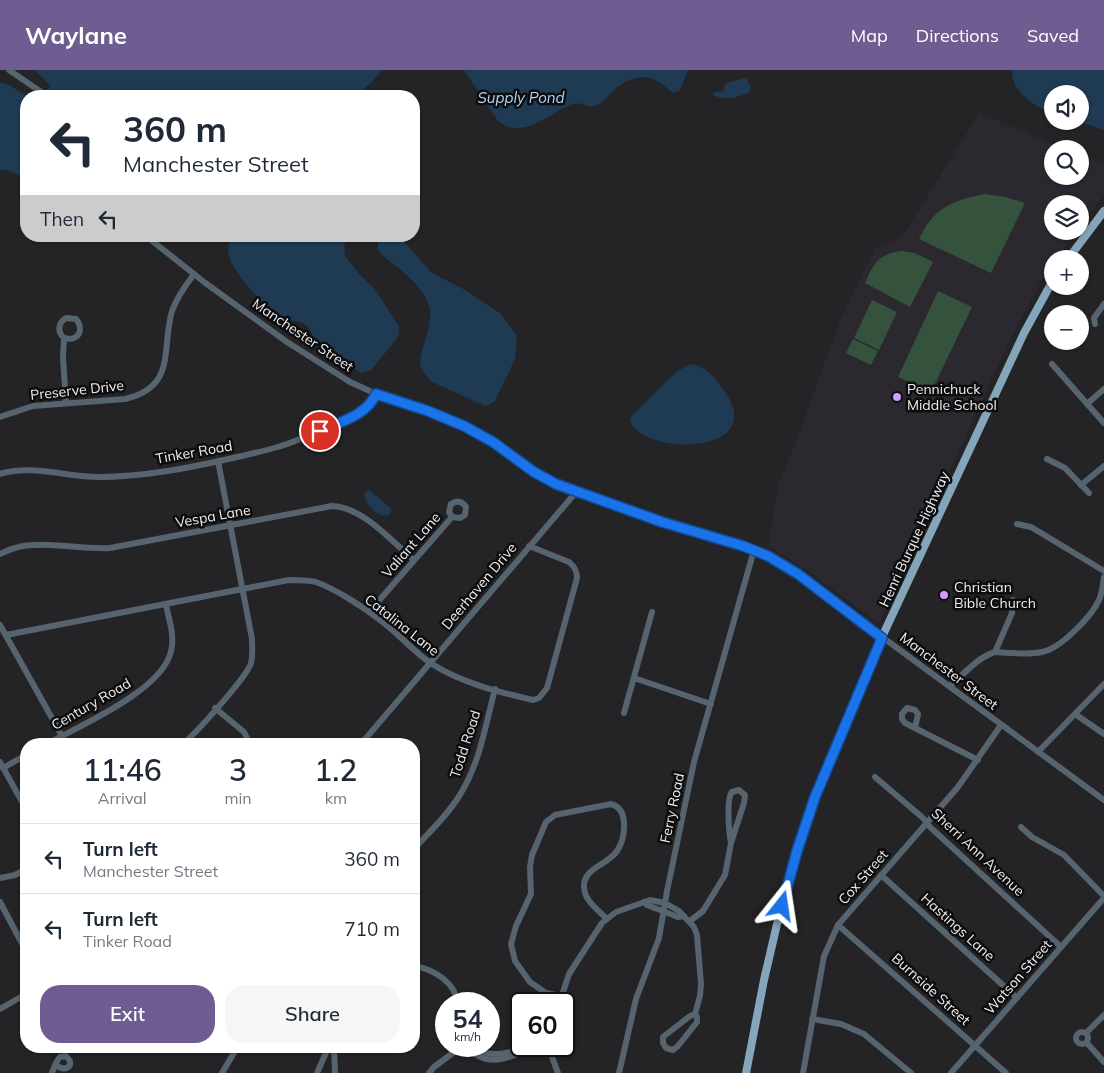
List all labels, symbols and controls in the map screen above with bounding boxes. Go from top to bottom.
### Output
text: Waylane [25,20,127,50]
text: Map [851,24,888,47]
text: Directions [916,24,999,47]
text: Saved [1027,24,1079,47]
map controls [1044,85,1089,350]
button: sound [1044,85,1089,130]
water label: Supply Pond [477,88,565,107]
text: 360 m [123,107,227,151]
icon: left [40,110,105,175]
button: search [1044,140,1089,185]
text: Manchester Street [123,150,309,178]
button: layers [1044,195,1089,240]
icon: left [94,205,122,233]
text: Then [40,207,84,231]
button: + [1044,250,1089,295]
street label: Manchester Street [249,295,357,376]
button: − [1044,305,1089,350]
street label: Preserve Drive [29,376,125,404]
place label: Pennichuck Middle School [907,380,997,414]
marker: Pennichuck Middle School [891,391,903,403]
pin [299,410,341,452]
icon: arrive [306,417,334,445]
street label: Tinker Road [154,436,234,468]
street label: Henri Burque Highway [875,468,954,610]
street label: Vespa Lane [174,501,252,531]
street label: Valiant Lane [378,509,444,581]
street label: Deerhaven Drive [437,539,521,633]
place label: Christian Bible Church [954,578,1036,612]
marker: Christian Bible Church [938,589,950,601]
street label: Catalina Lane [361,590,443,660]
street label: Manchester Street [896,628,1002,714]
street label: Century Road [48,674,134,734]
street label: Todd Road [446,708,484,780]
text: 11:46 [83,751,162,789]
text: 3 [229,751,247,789]
text: 1.2 [314,751,357,789]
street label: Ferry Road [656,771,688,845]
text: Arrival [98,788,147,808]
text: min [224,788,252,808]
text: km [325,788,347,808]
street label: Sherri Ann Avenue [928,804,1028,900]
text: Turn left [83,837,158,861]
icon: left [40,845,68,873]
street label: Cox Street [834,846,892,908]
text: 360 m [344,847,400,871]
text: Manchester Street [83,861,218,881]
position arrow [755,879,807,931]
street label: Hastings Lane [917,889,999,965]
text: Turn left [83,907,158,931]
icon: left [40,915,68,943]
text: 710 m [344,917,400,941]
text: Tinker Road [83,931,172,951]
street label: Watson Street [981,936,1056,1018]
street label: Burnside Street [888,949,974,1029]
button: Exit [40,985,215,1043]
button: Share [225,985,400,1043]
speed limit sign: 60 [510,992,575,1057]
text: 54 [452,1003,483,1034]
text: km/h [454,1029,481,1044]

